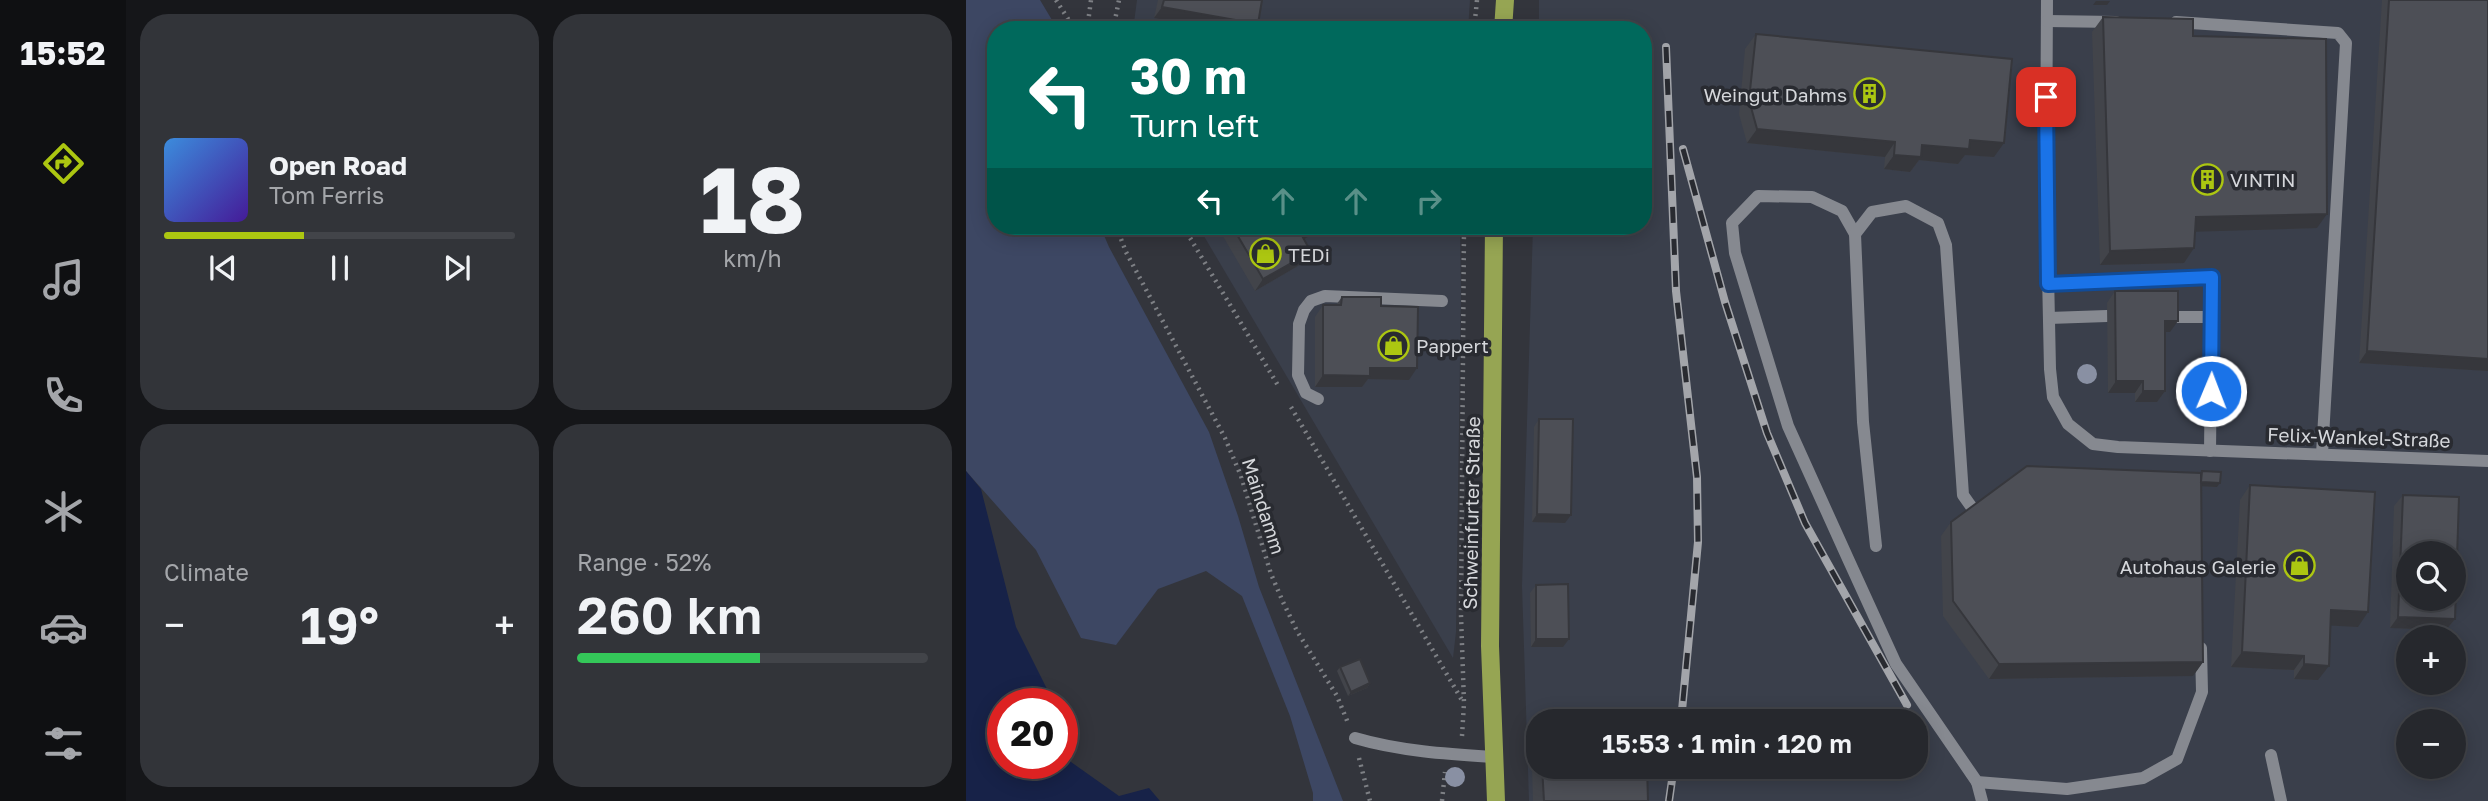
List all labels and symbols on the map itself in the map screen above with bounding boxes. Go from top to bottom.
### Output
pin [2016,67,2076,127]
building icon: Weingut Dahms [1853,77,1887,111]
place label: Weingut Dahms [1704,83,1847,106]
building icon: VINTIN [2190,162,2224,196]
place label: VINTIN [2230,168,2295,191]
shop icon: TEDi [1248,237,1282,271]
place label: TEDi [1288,243,1330,266]
shop icon: Pappert [1376,328,1410,362]
place label: Pappert [1416,334,1489,357]
position arrow [2174,354,2248,428]
street label: Schweinfurter Straße [1458,416,1484,610]
street label: Felix-Wankel-Straße [2267,422,2451,452]
street label: Maindamm [1238,455,1290,557]
shop icon: Autohaus Galerie [2282,549,2316,583]
place label: Autohaus Galerie [2120,555,2276,578]
speed limit sign: 20 [987,688,1078,779]

